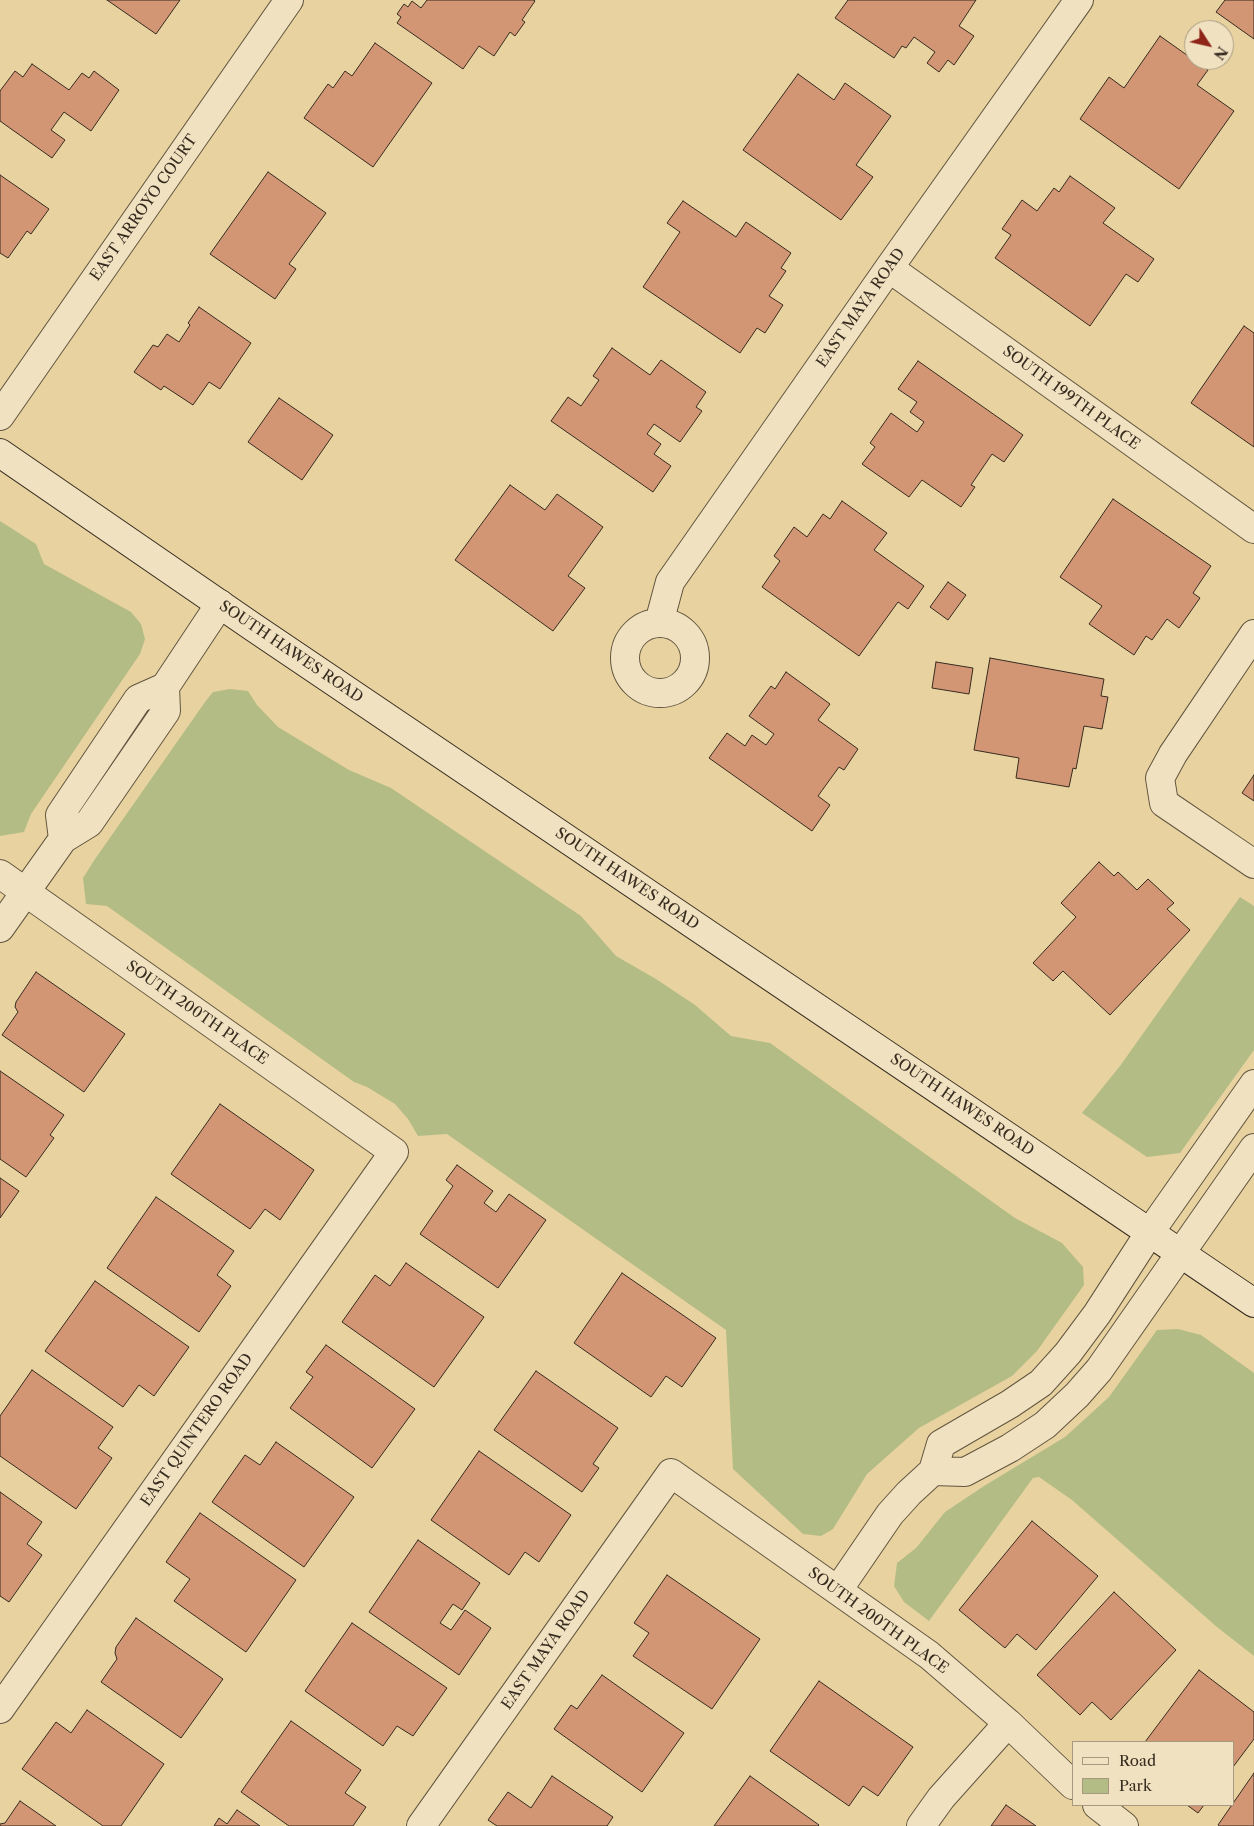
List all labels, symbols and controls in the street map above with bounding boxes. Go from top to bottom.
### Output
north arrow [1184,20,1234,70]
text: N [1210,43,1231,63]
street label: EAST ARROYO COURT [87,131,201,285]
street label: EAST MAYA ROAD [813,245,909,371]
street label: SOUTH 199TH PLACE [999,342,1143,454]
street label: SOUTH HAWES ROAD [216,597,366,707]
street label: SOUTH HAWES ROAD [552,824,702,934]
street label: SOUTH 200TH PLACE [123,957,271,1069]
street label: SOUTH HAWES ROAD [887,1050,1037,1160]
street label: EAST QUINTERO ROAD [137,1350,257,1510]
street label: SOUTH 200TH PLACE [804,1564,952,1678]
street label: EAST MAYA ROAD [498,1587,594,1713]
legend [1072,1741,1234,1806]
text: Road [1119,1751,1156,1770]
text: Park [1119,1776,1152,1795]

